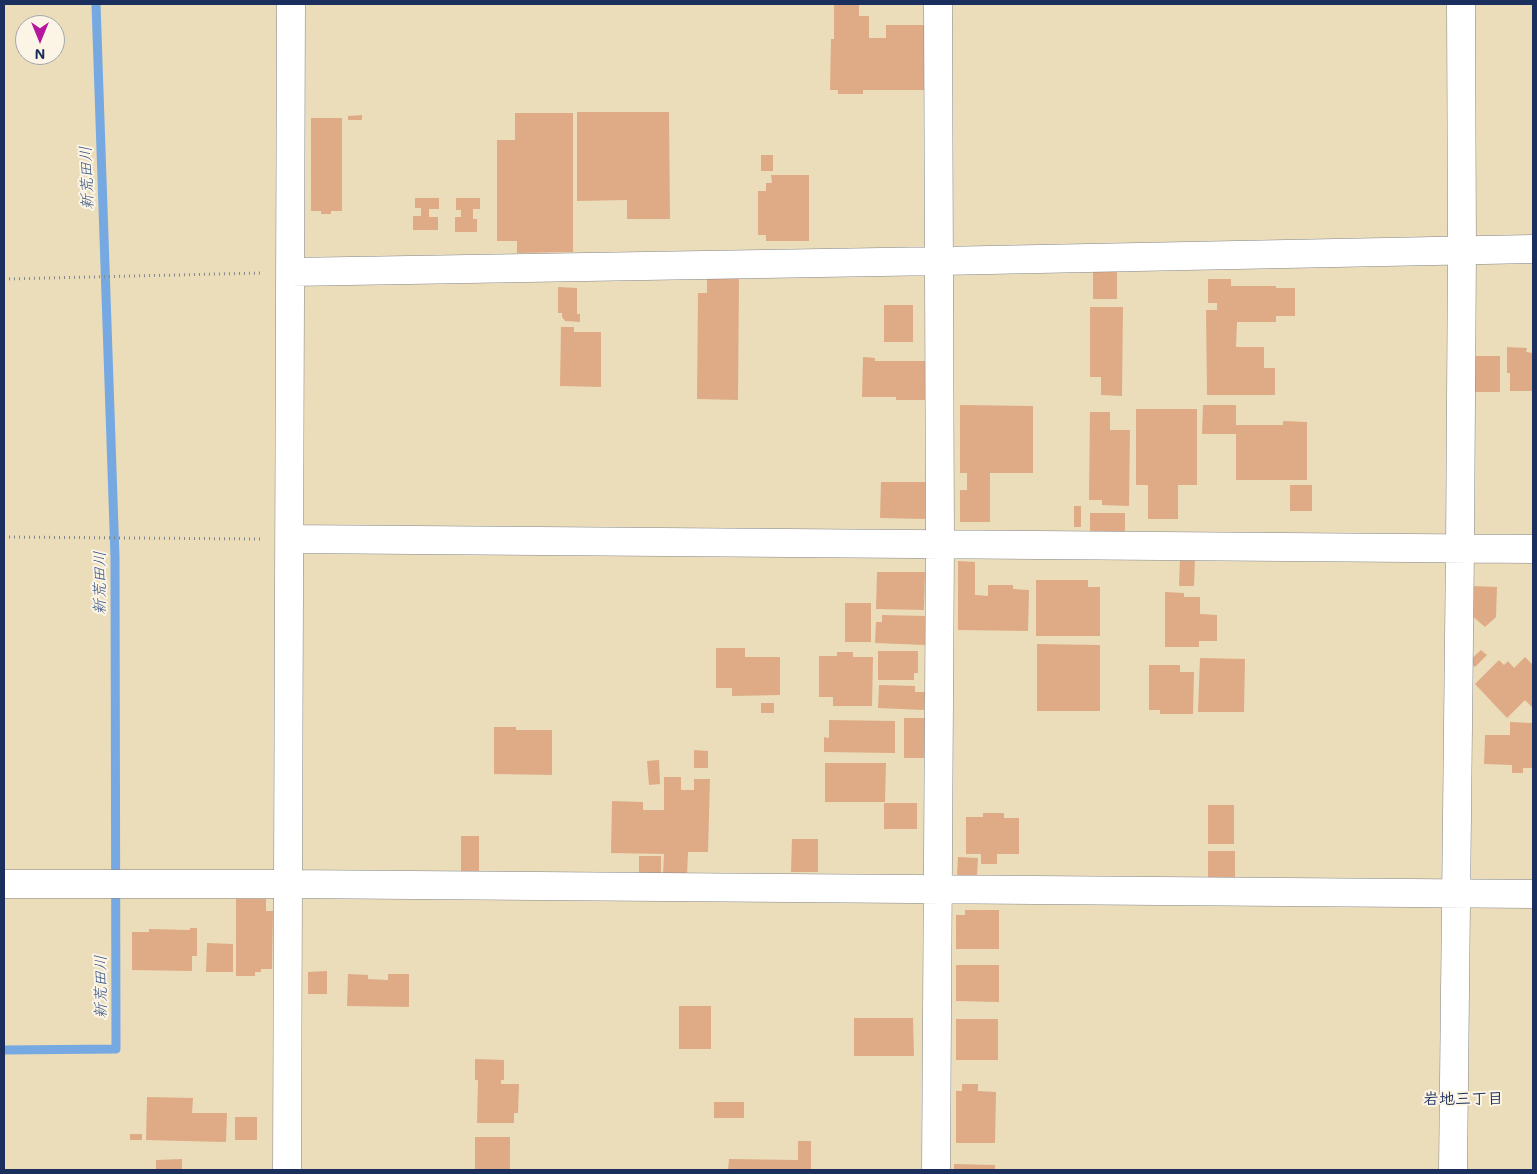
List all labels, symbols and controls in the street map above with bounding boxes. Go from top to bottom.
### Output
north arrow [15,15,65,65]
text: N [35,45,45,64]
water label: 新荒田川 [76,146,98,210]
water label: 新荒田川 [90,551,110,615]
water label: 新荒田川 [91,955,111,1019]
district label: 岩地三丁目 [1423,1089,1503,1109]

